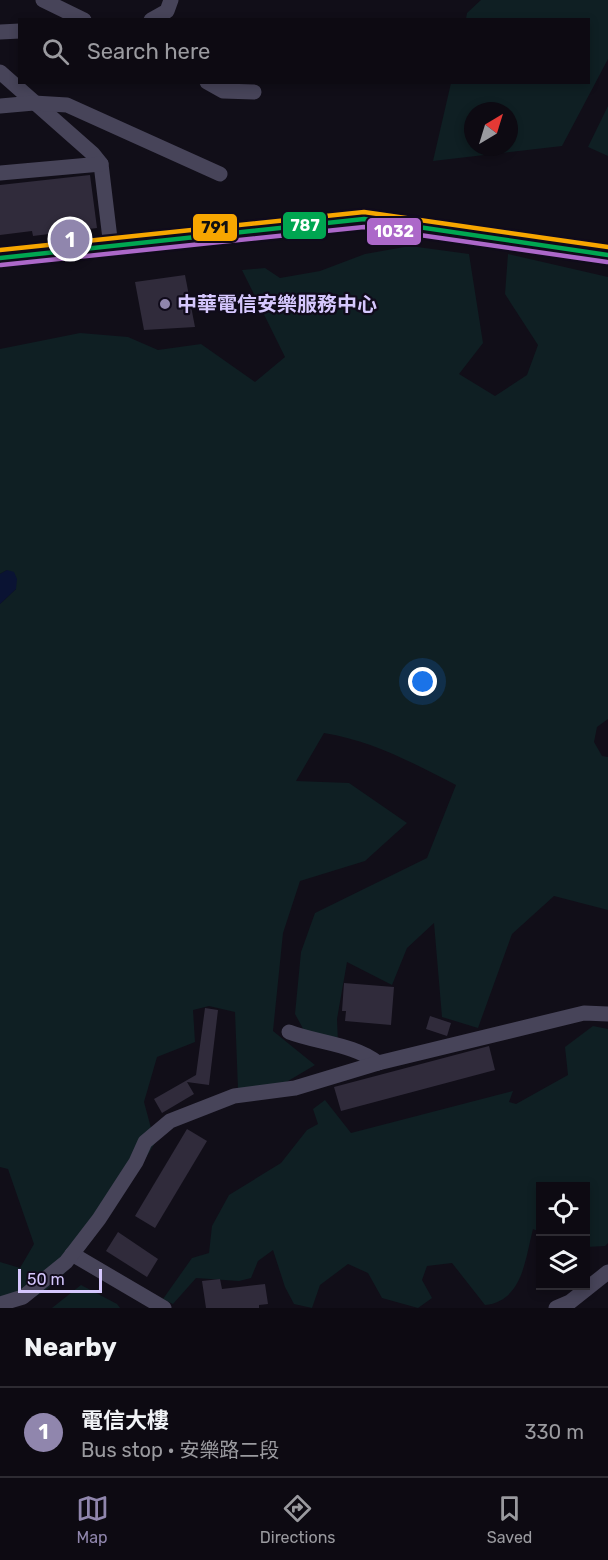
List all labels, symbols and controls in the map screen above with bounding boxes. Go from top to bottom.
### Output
search box [18,18,590,84]
icon: search [39,35,72,68]
text: Search here [87,38,210,65]
north arrow [464,102,518,156]
line badge: 787 [282,211,327,240]
line badge: 791 [192,213,238,242]
pin: 1 [50,216,90,262]
text: 787 [290,216,320,235]
line badge: 1032 [366,217,422,246]
text: 791 [201,218,229,237]
text: 1032 [374,222,414,241]
place label: 中華電信安樂服務中心 [177,292,377,316]
marker: 中華電信安樂服務中心 [158,297,172,311]
your location [408,667,437,696]
map controls [536,1182,590,1290]
button: locate [536,1182,590,1236]
button: layers [536,1236,590,1290]
scale bar [18,1266,102,1294]
text: 50 m [27,1270,65,1289]
text: Nearby [24,1332,117,1363]
text: 電信大樓 [81,1407,169,1434]
text: 1 [39,1420,48,1444]
text: 330 m [525,1420,584,1444]
text: Bus stop · 安樂路二段 [81,1438,279,1462]
tab: Map [76,1492,109,1547]
tab: Directions [260,1492,336,1547]
tab: Saved [487,1492,532,1547]

